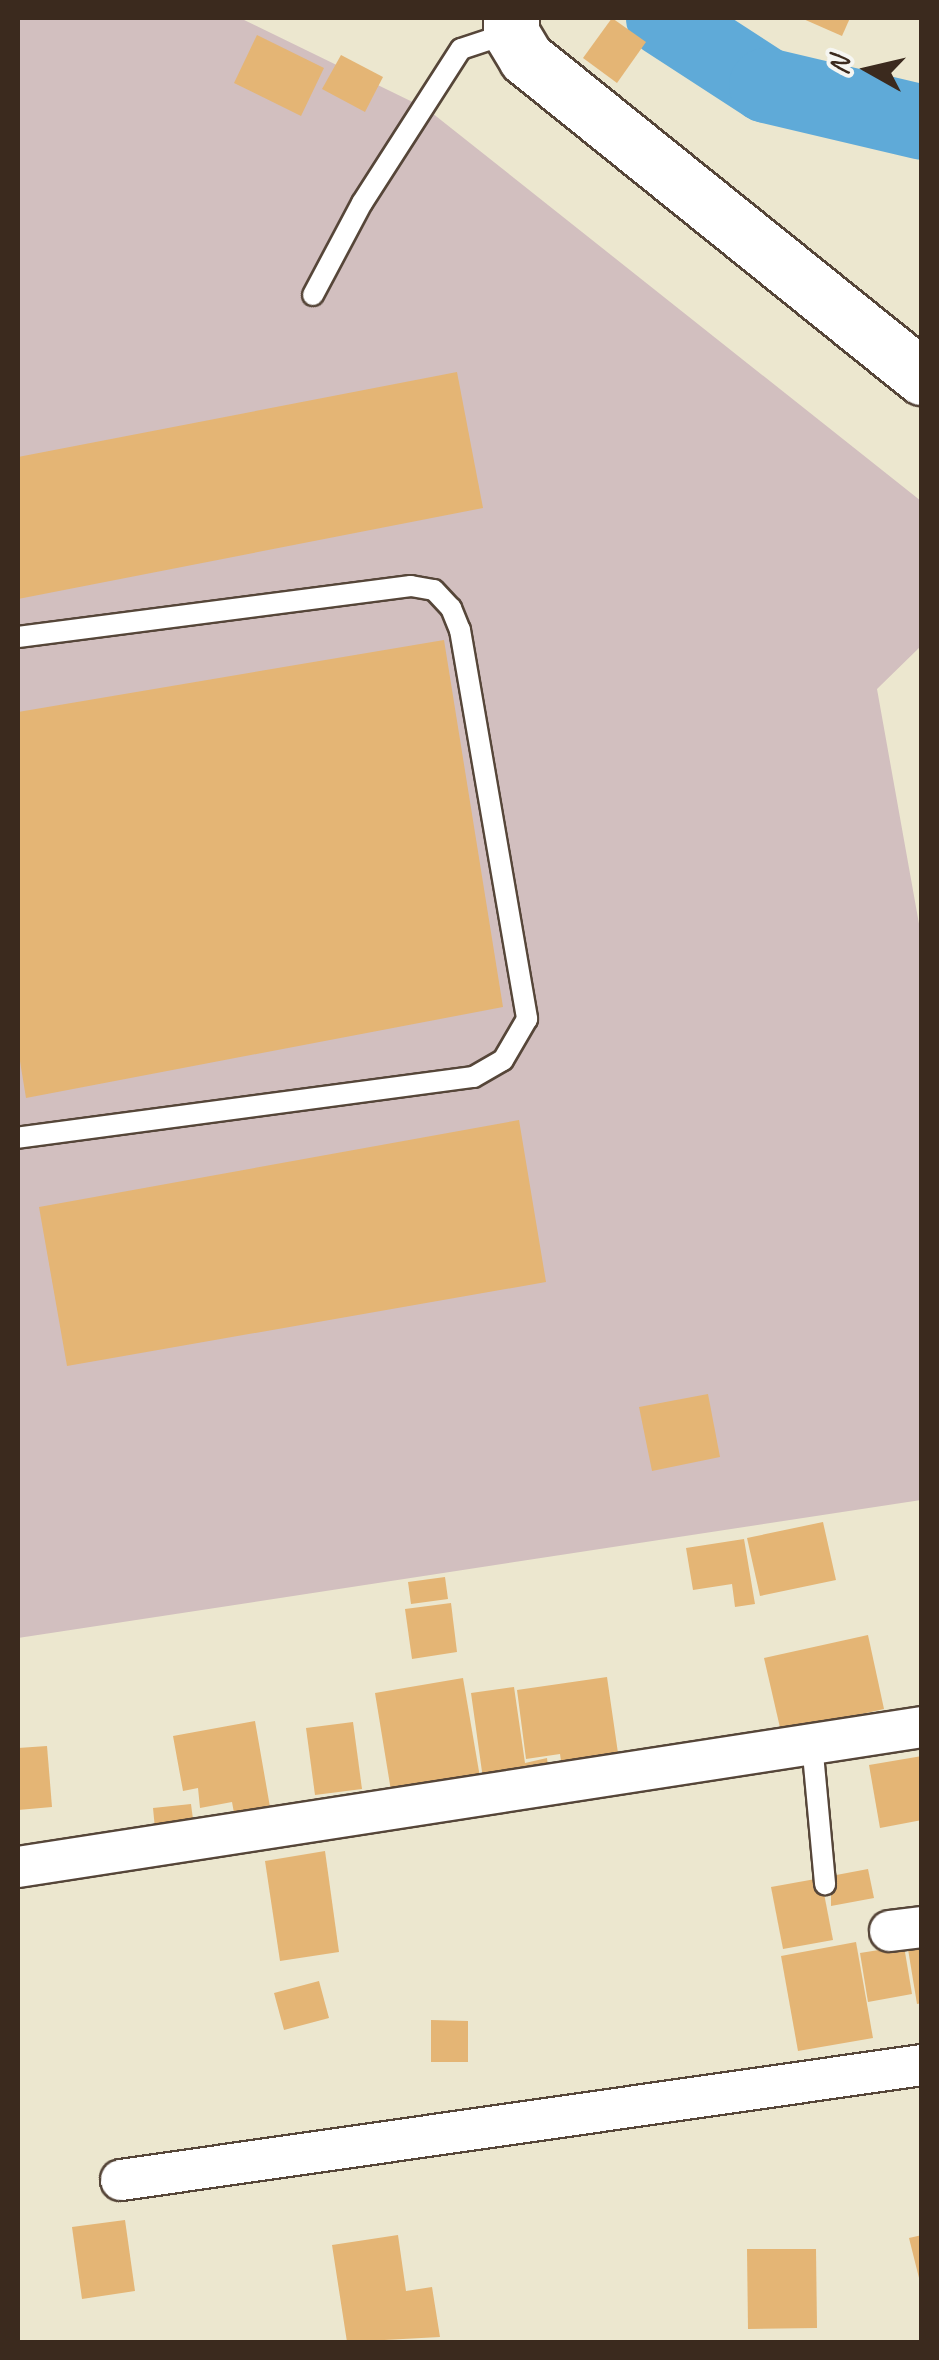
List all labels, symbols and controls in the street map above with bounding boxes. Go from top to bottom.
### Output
north arrow [819,20,919,120]
text: N [820,55,857,77]

